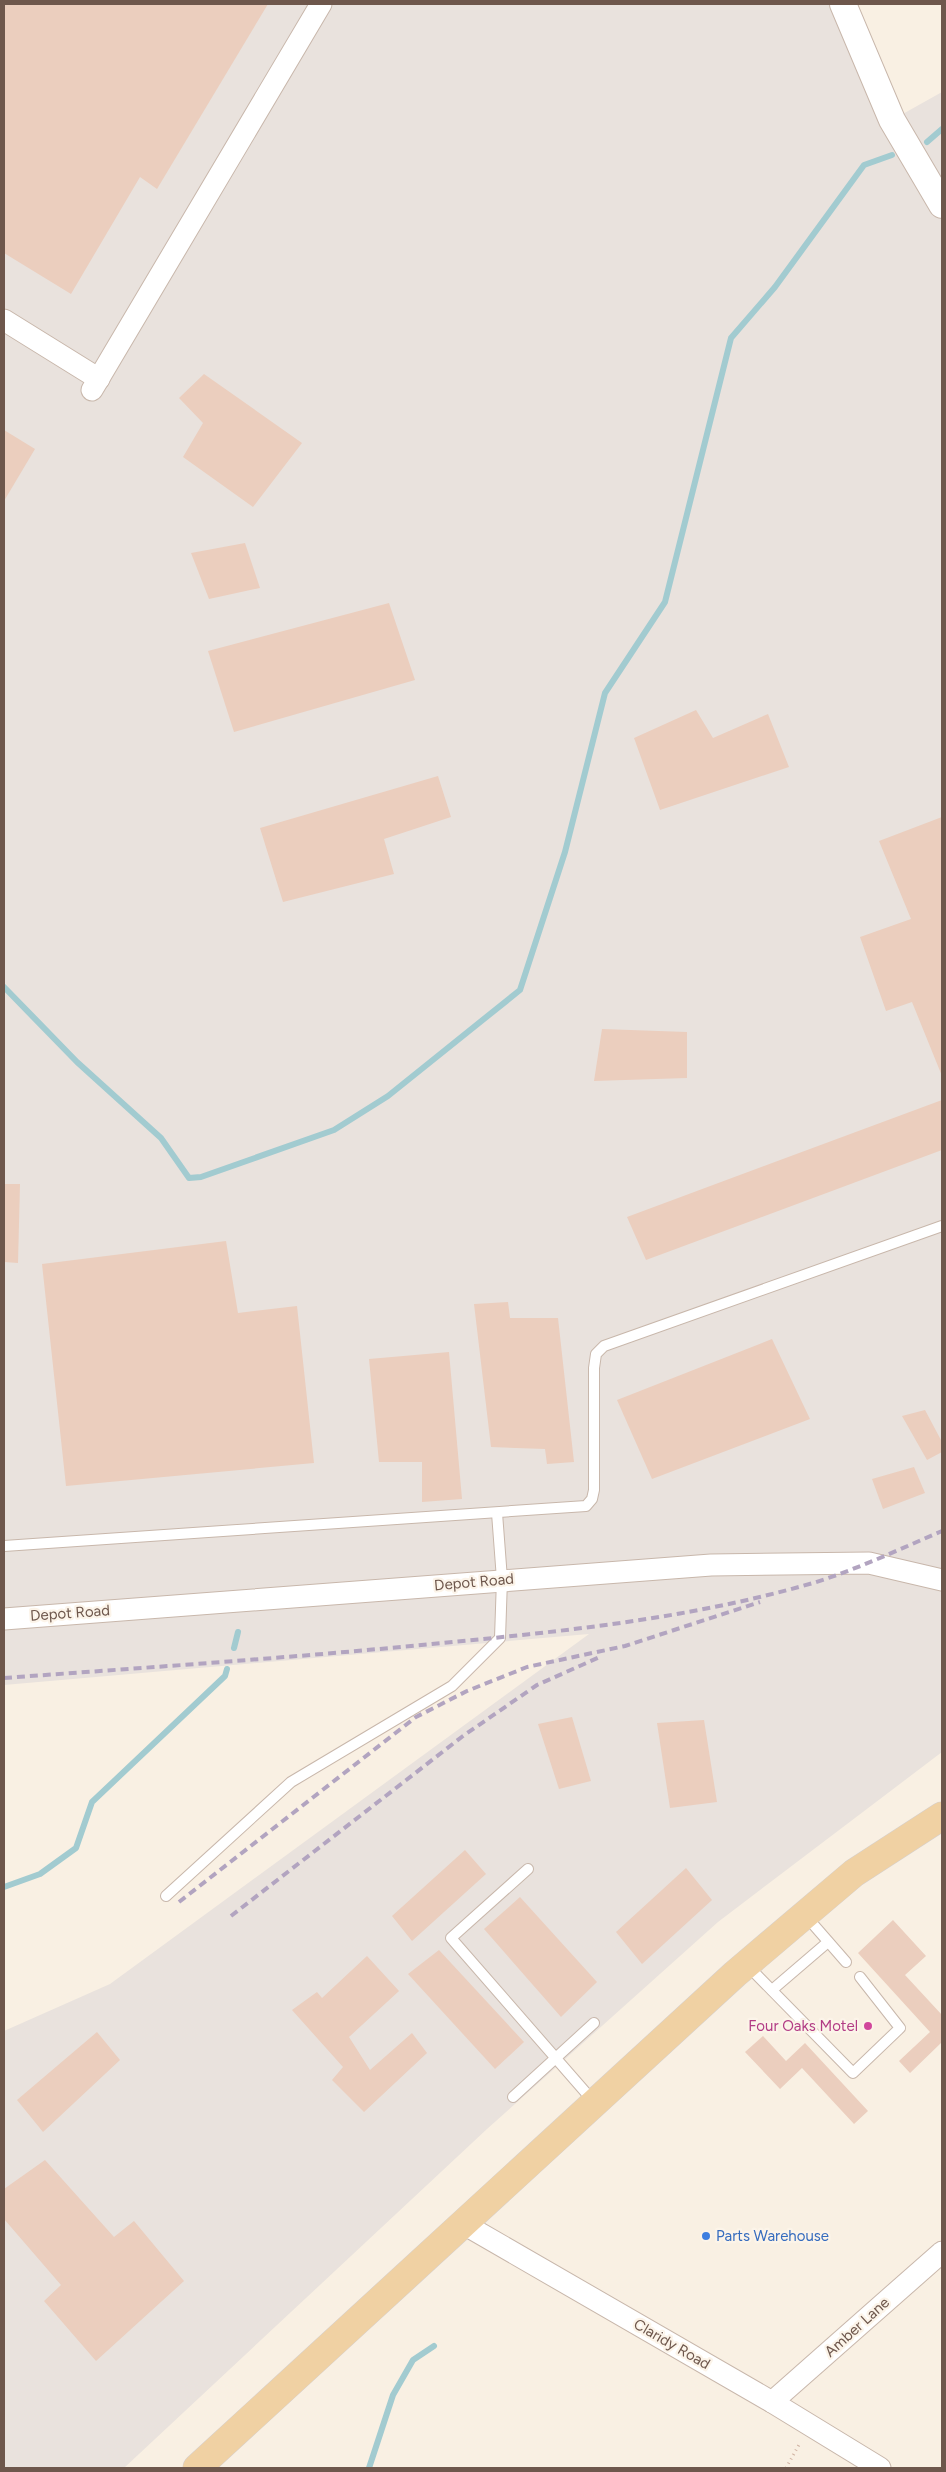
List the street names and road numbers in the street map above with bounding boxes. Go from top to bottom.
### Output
street label: Depot Road [433,1570,515,1594]
street label: Depot Road [29,1601,111,1625]
street label: Amber Lane [821,2293,893,2361]
street label: Claridy Road [631,2315,713,2373]

